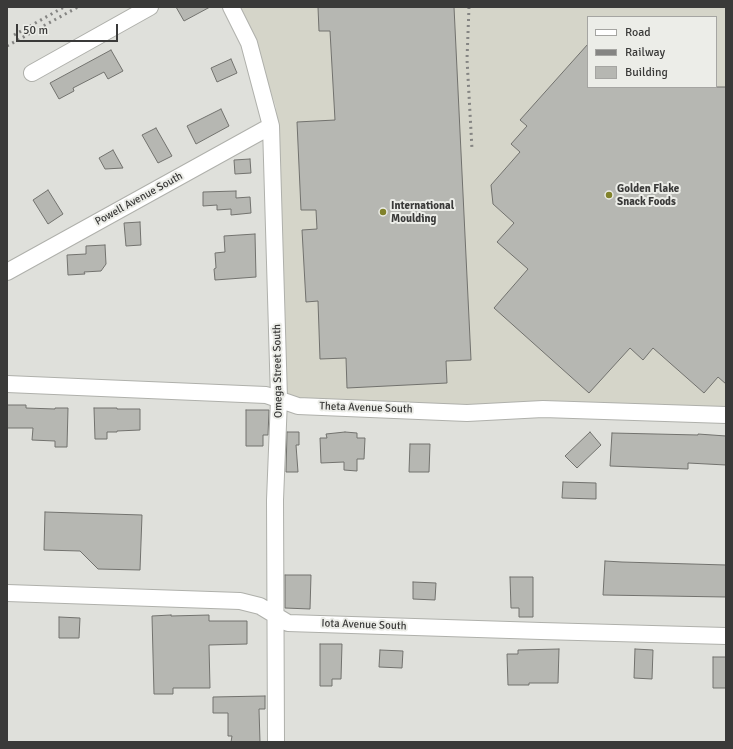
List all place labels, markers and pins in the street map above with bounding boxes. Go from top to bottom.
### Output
place label: Golden Flake Snack Foods [617,182,679,208]
marker: Golden Flake Snack Foods [604,190,614,200]
place label: International Moulding [391,199,454,225]
marker: International Moulding [378,207,388,217]

